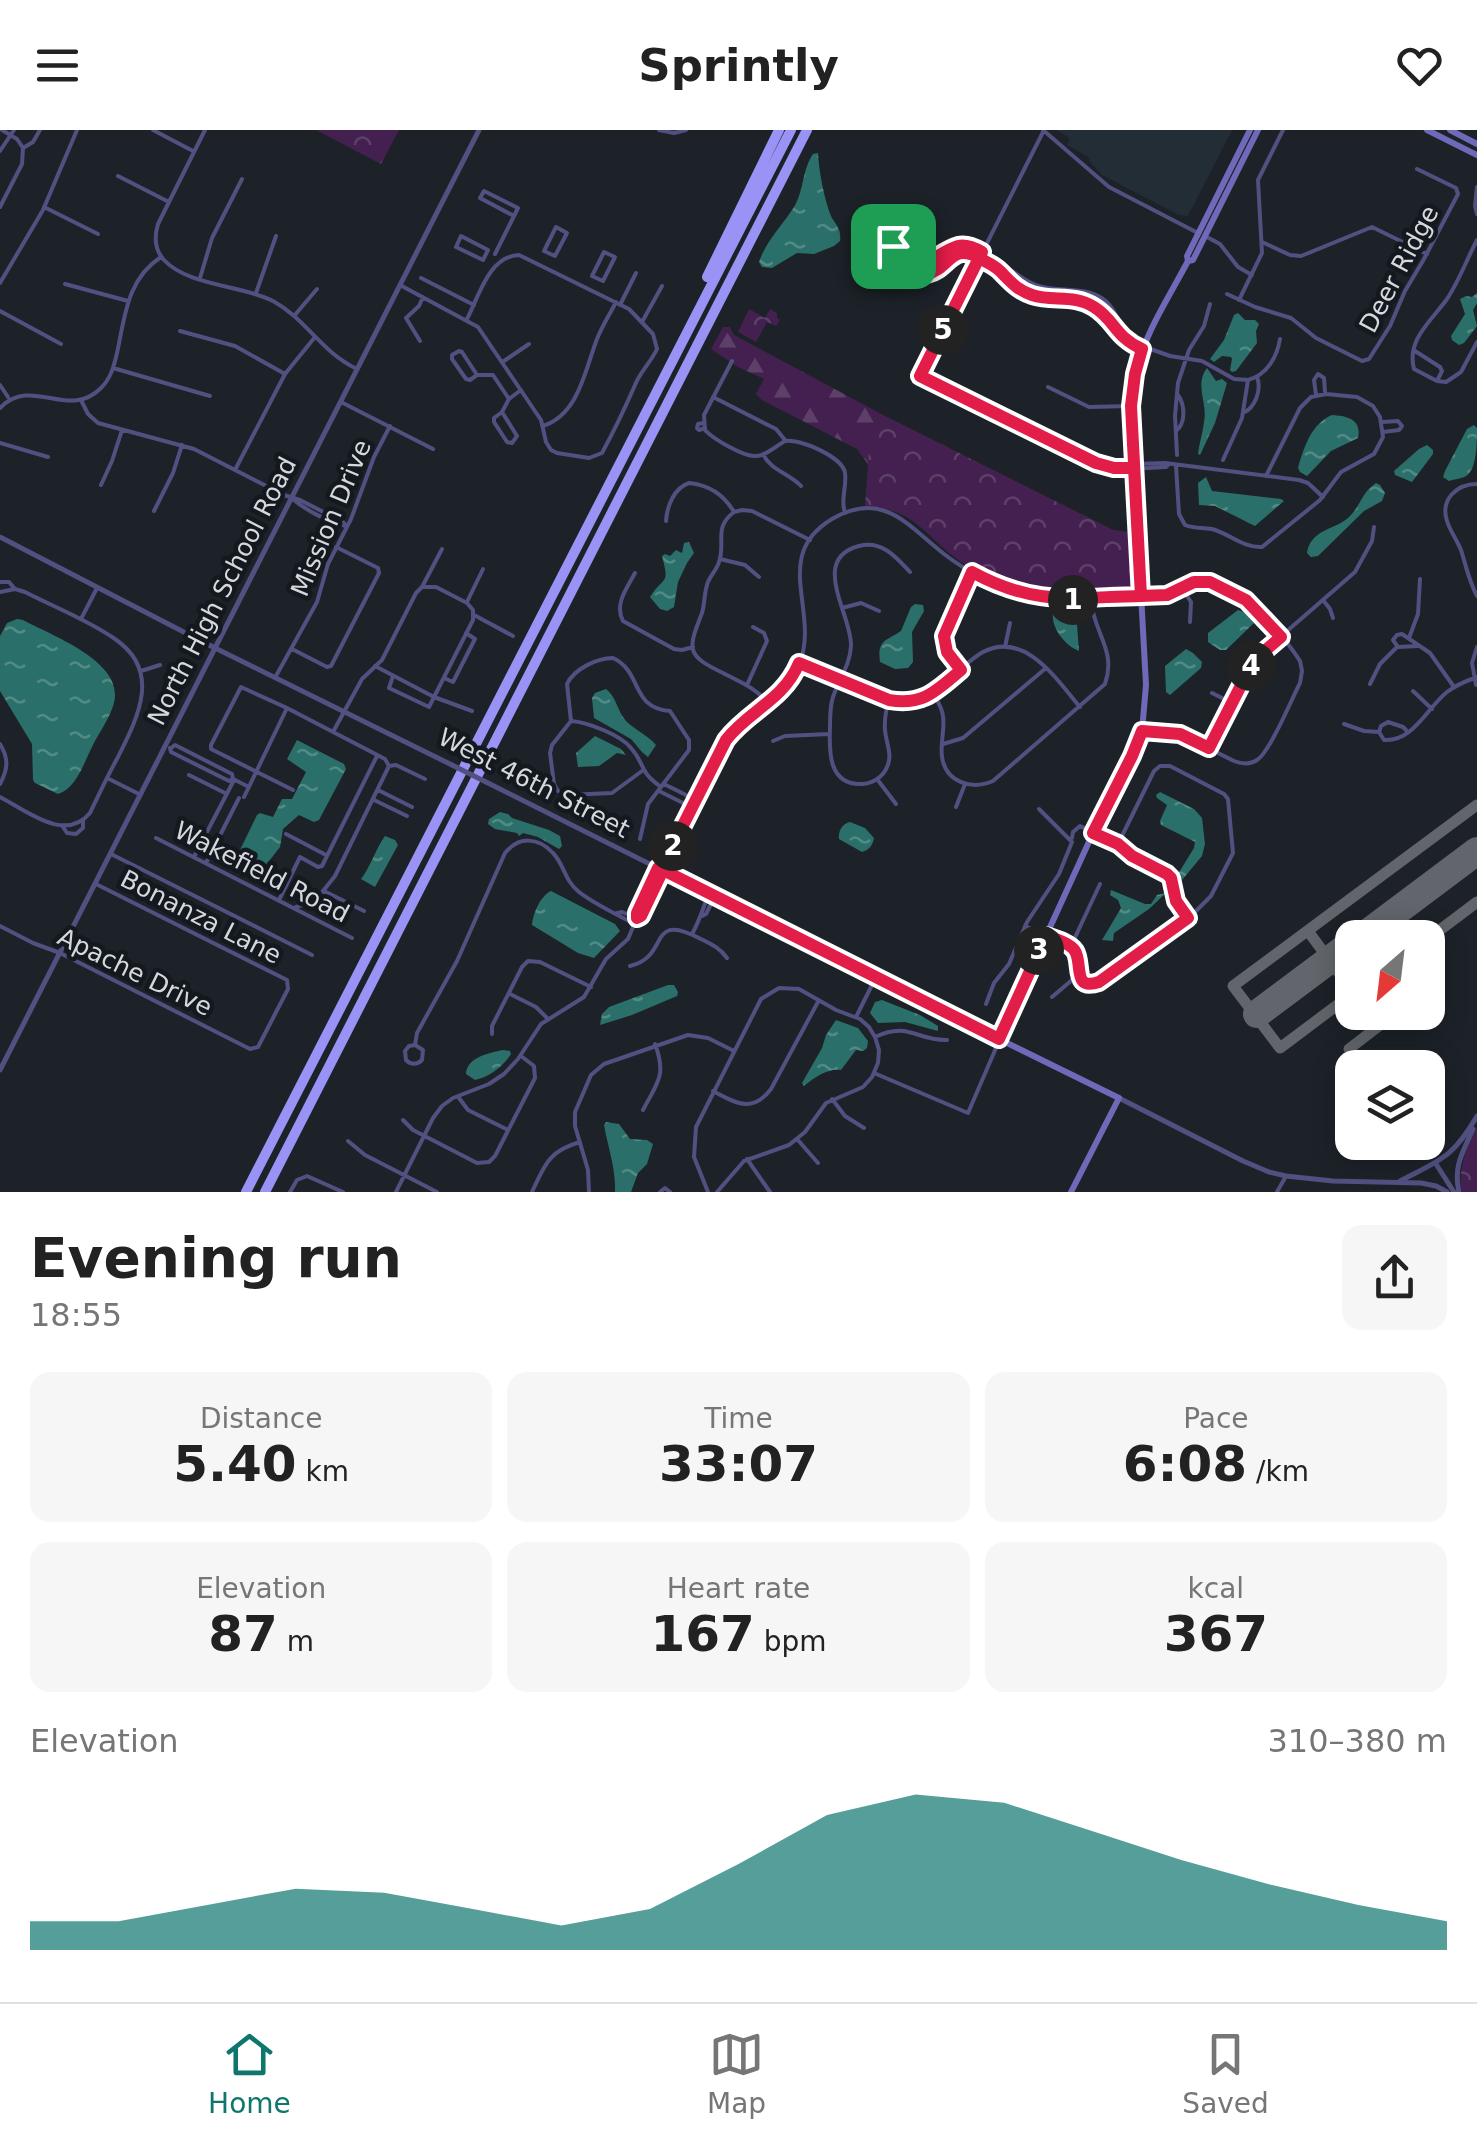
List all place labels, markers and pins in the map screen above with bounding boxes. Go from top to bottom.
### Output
pin [851,204,936,289]
pin: 5 [918,305,968,355]
pin: 1 [1048,575,1098,625]
pin: 4 [1226,641,1276,691]
pin: 2 [648,821,698,871]
pin: 3 [1014,925,1064,975]

